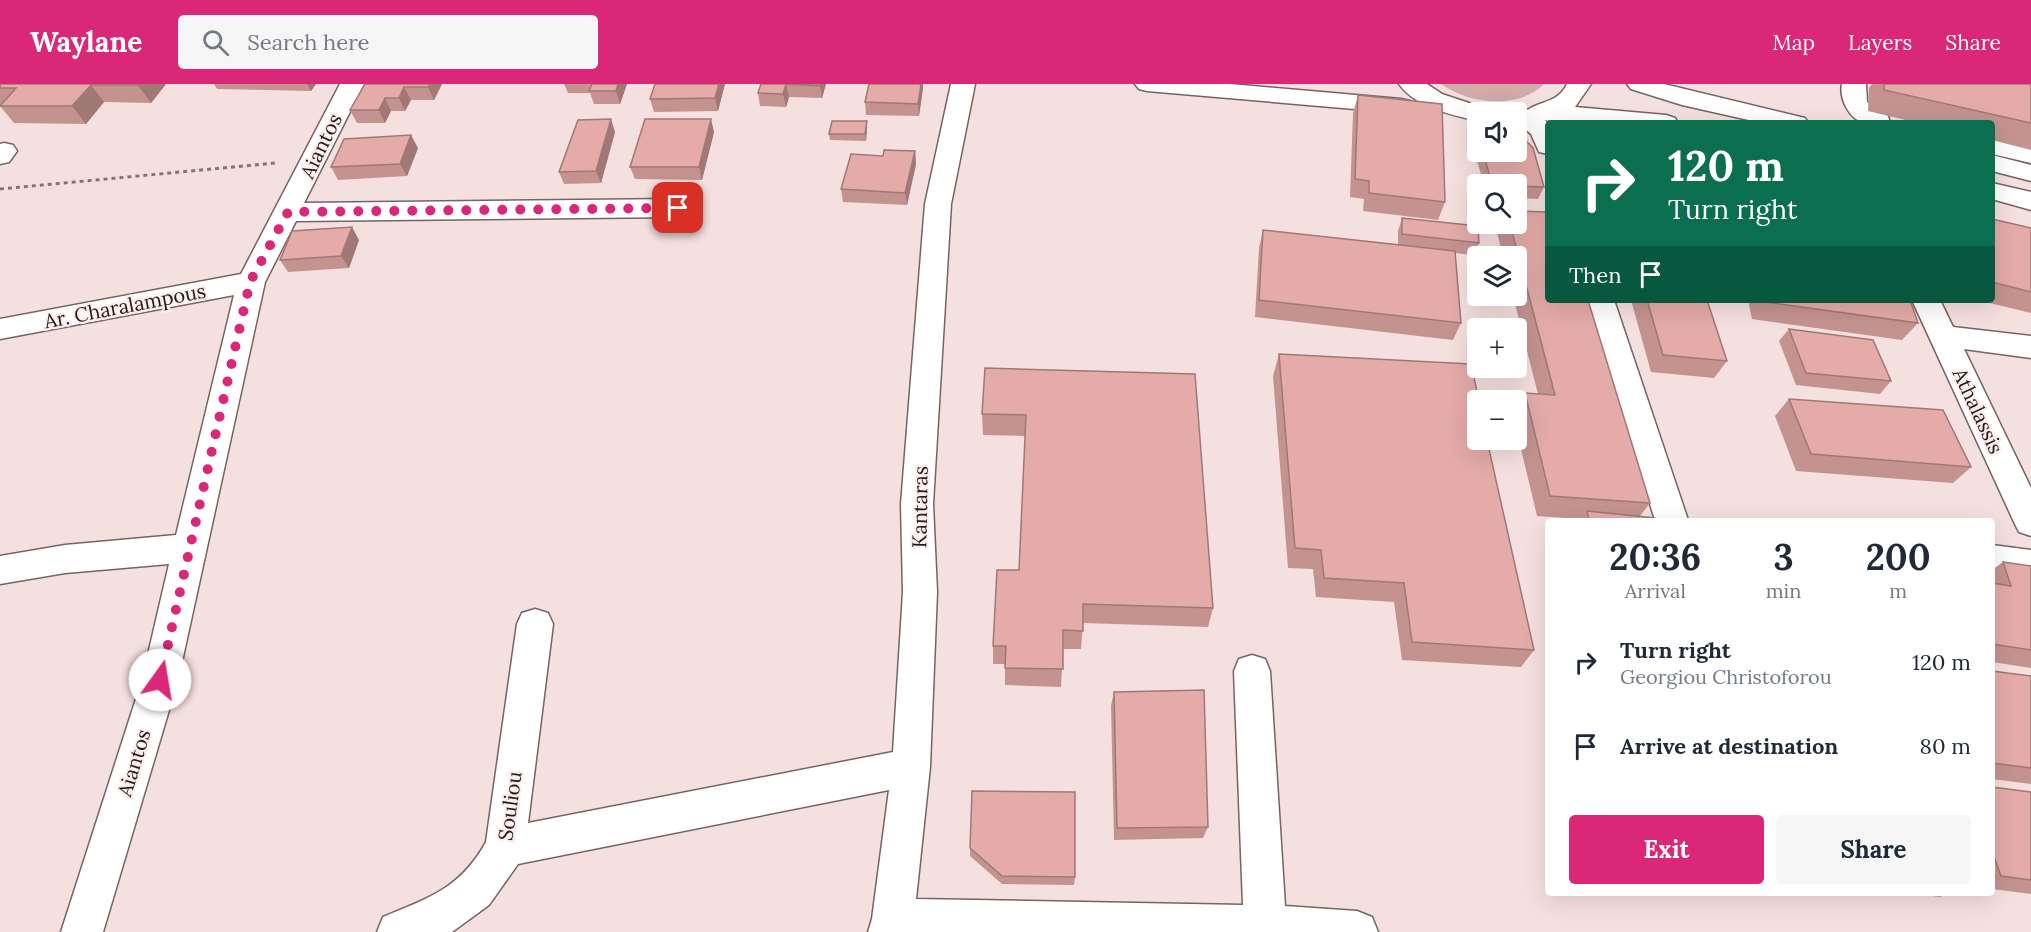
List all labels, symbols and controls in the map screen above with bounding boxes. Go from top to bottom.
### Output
search box [178,15,598,69]
text: Waylane [30,24,142,60]
icon: search [199,26,232,59]
text: Search here [247,28,370,56]
text: Map [1772,29,1815,56]
text: Layers [1848,29,1912,56]
text: Share [1945,29,2001,56]
map controls [1467,102,1527,450]
button: sound [1467,102,1527,162]
street label: Aiantos [294,109,347,183]
text: 120 m [1668,139,1784,193]
icon: right [1569,144,1647,222]
button: search [1467,174,1527,234]
pin [652,182,703,233]
icon: arrive [661,191,694,224]
text: Turn right [1668,192,1797,226]
button: layers [1467,246,1527,306]
icon: arrive [1634,258,1667,291]
text: Then [1569,261,1622,289]
street label: Ar. Charalampous [41,278,208,334]
button: + [1467,318,1527,378]
street label: Athalassis [1947,363,2009,458]
button: − [1467,390,1527,450]
street label: Kantaras [906,466,933,548]
text: 20:36 [1609,534,1701,580]
text: 3 [1773,534,1794,580]
text: 200 [1866,534,1931,580]
text: Arrival [1625,578,1686,603]
text: min [1766,578,1801,603]
text: m [1889,578,1907,603]
text: Turn right [1620,636,1731,664]
icon: right [1569,646,1602,679]
position arrow [128,648,192,712]
text: 120 m [1912,648,1971,676]
text: Georgiou Christoforou [1620,664,1832,689]
street label: Aiantos [111,726,156,801]
icon: arrive [1569,730,1602,763]
text: Arrive at destination [1620,732,1838,760]
text: 80 m [1920,732,1971,760]
street label: Souliou [492,770,527,842]
button: Exit [1569,815,1764,884]
button: Share [1776,815,1971,884]

